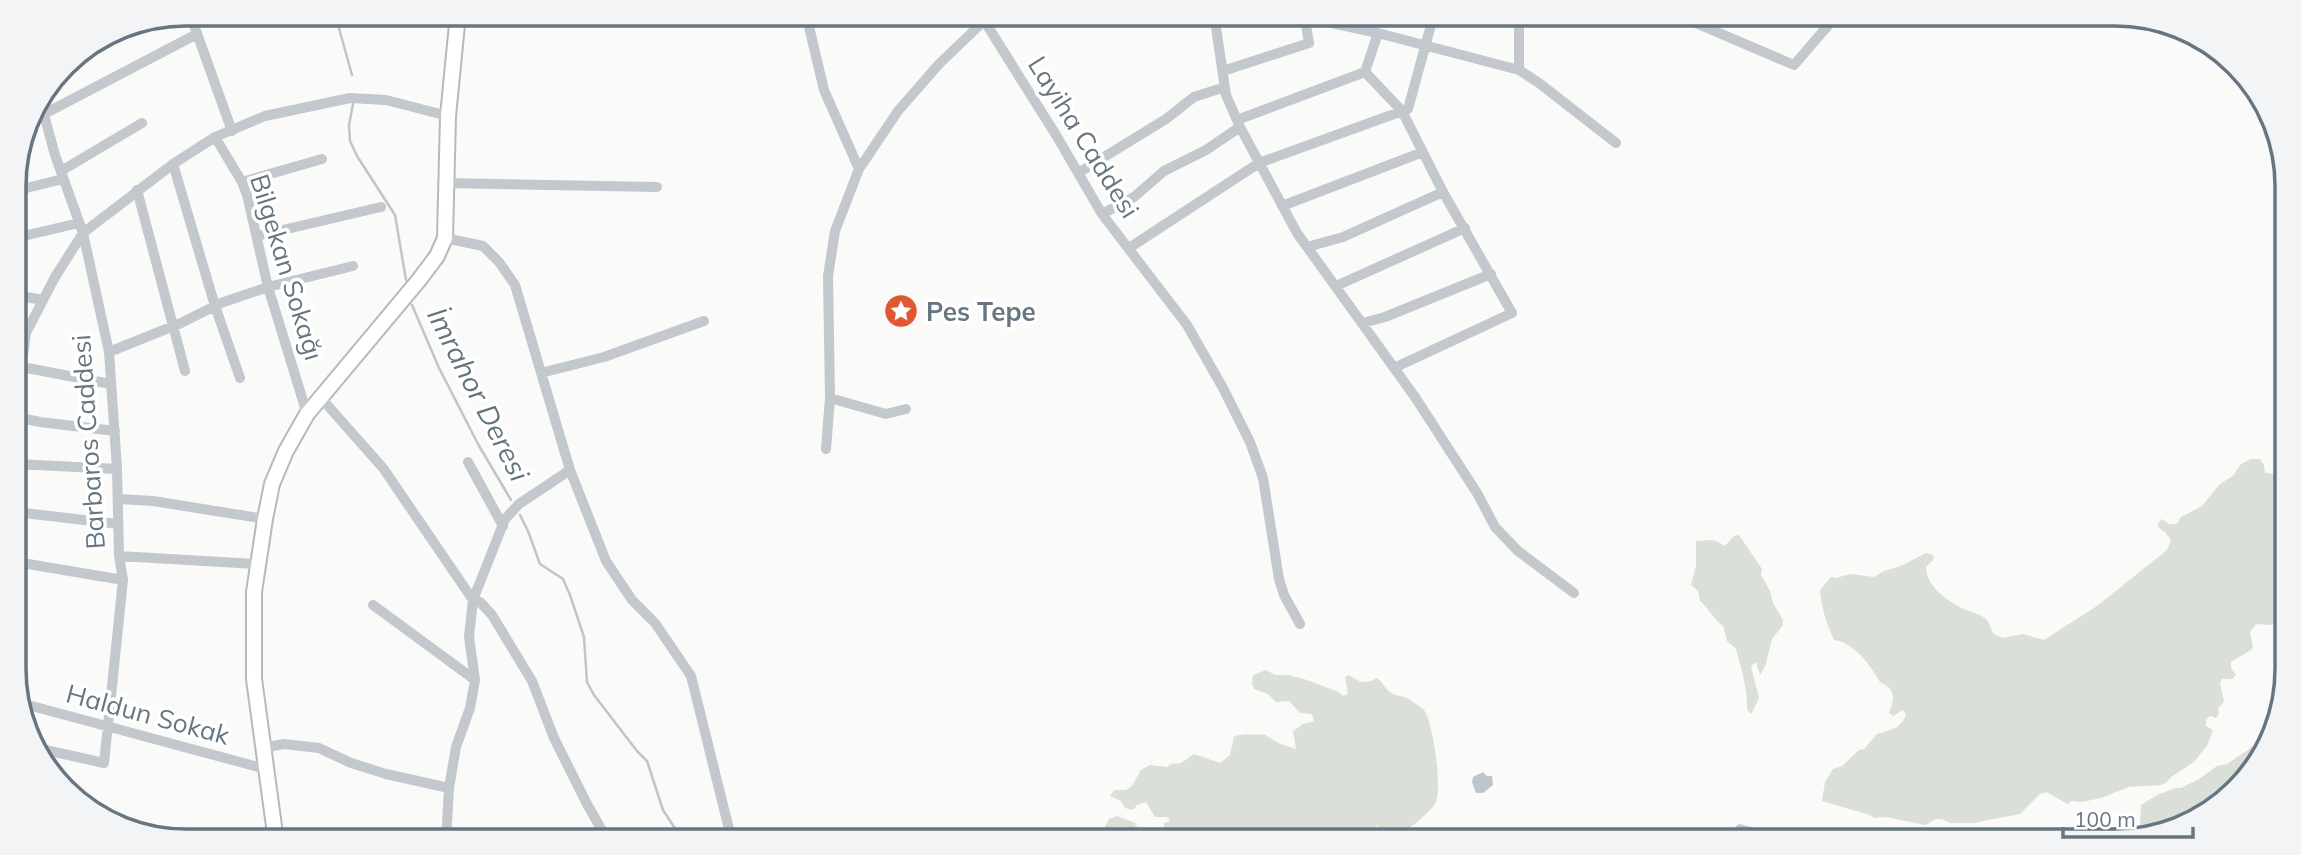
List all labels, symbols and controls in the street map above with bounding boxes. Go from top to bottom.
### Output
street label: Layiha Caddesi [1021,50,1147,224]
street label: Bilgekan Sokağı [243,170,331,364]
place icon: Pes Tepe [882,292,920,330]
place label: Pes Tepe [926,295,1036,328]
water label: İmrahor Deresi [420,301,538,487]
street label: Barbaros Caddesi [64,334,112,550]
street label: Haldun Sokak [63,676,234,752]
scale bar [2063,796,2192,840]
text: 100 m [2074,806,2136,832]

